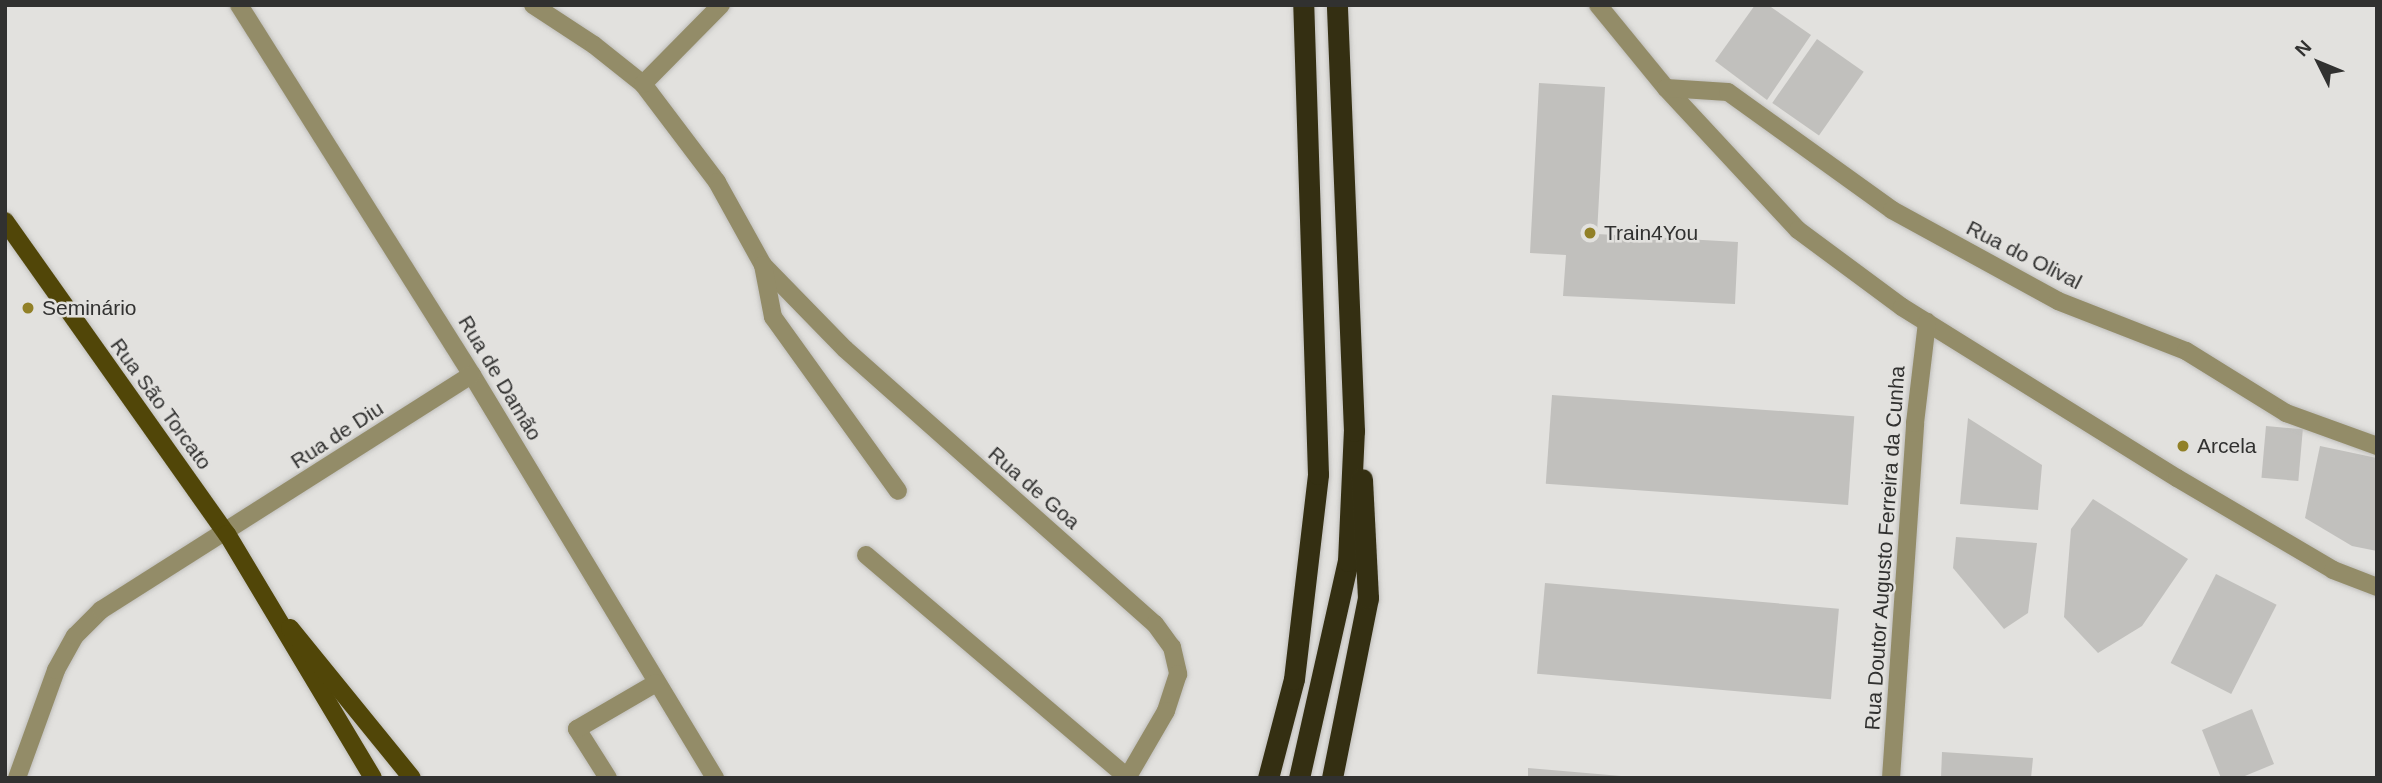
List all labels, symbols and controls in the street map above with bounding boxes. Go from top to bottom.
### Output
north arrow [2284,28,2354,98]
text: N [2291,36,2316,61]
street label: Rua do Olival [1962,215,2086,295]
place label: Train4You [1604,220,1698,246]
marker: Train4You [1582,225,1598,241]
place label: Seminário [42,295,137,321]
marker: Seminário [20,300,36,316]
street label: Rua de Damão [453,311,547,445]
street label: Rua São Torcato [105,333,217,475]
street label: Rua Doutor Augusto Ferreira da Cunha [1860,364,1910,732]
street label: Rua de Diu [286,396,388,474]
place label: Arcela [2197,433,2257,459]
marker: Arcela [2175,438,2191,454]
street label: Rua de Goa [983,441,1085,535]

